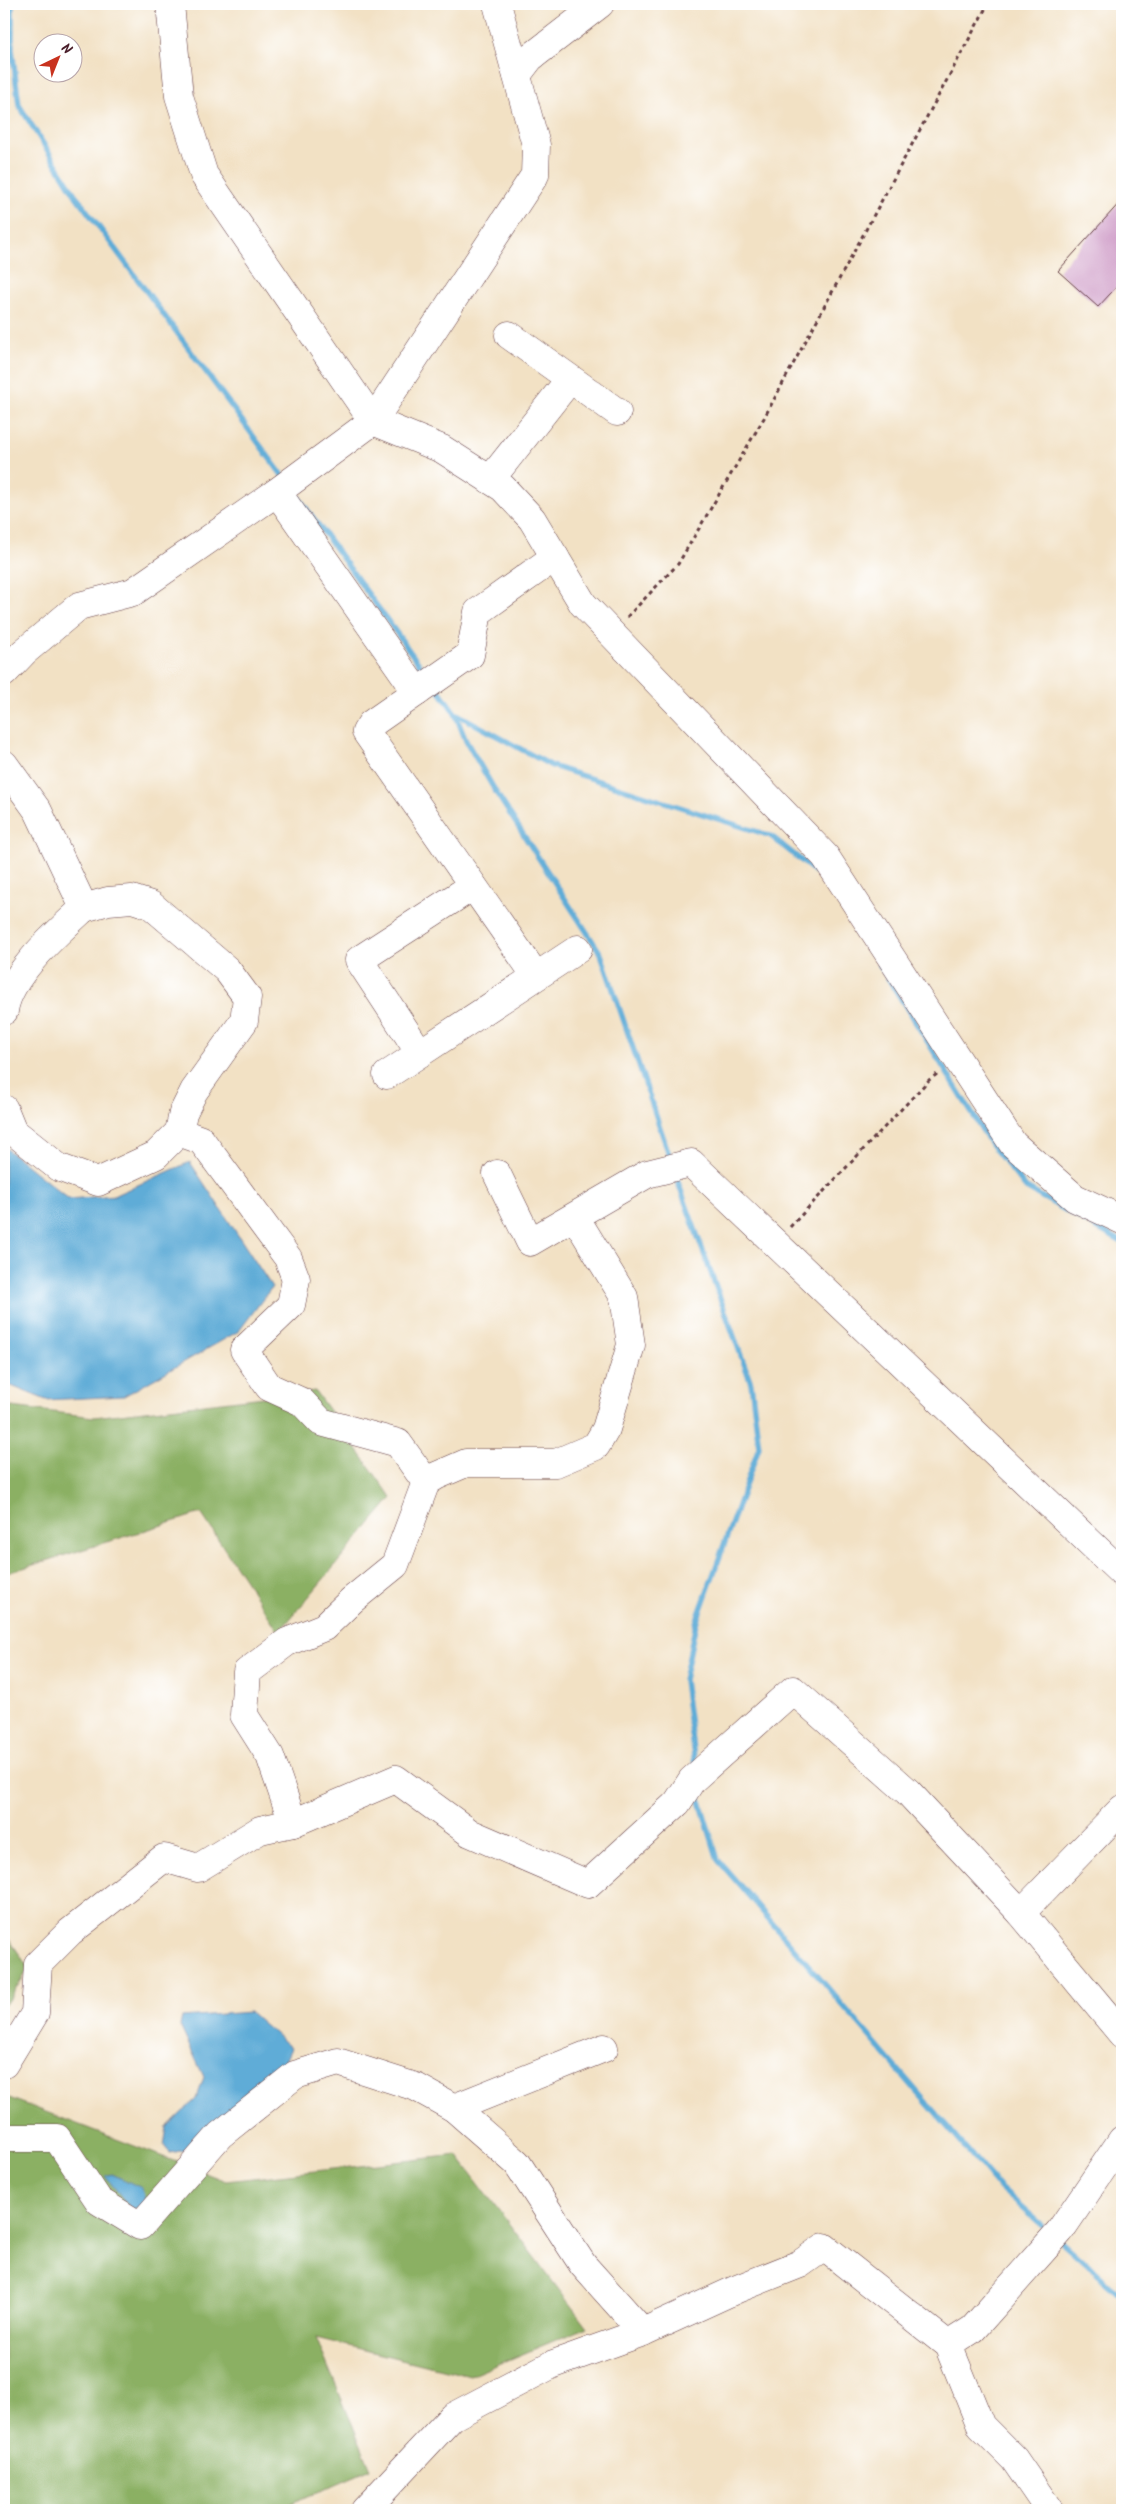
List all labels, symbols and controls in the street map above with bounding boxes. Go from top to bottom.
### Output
north arrow [32,32,82,82]
text: N [55,38,77,60]

